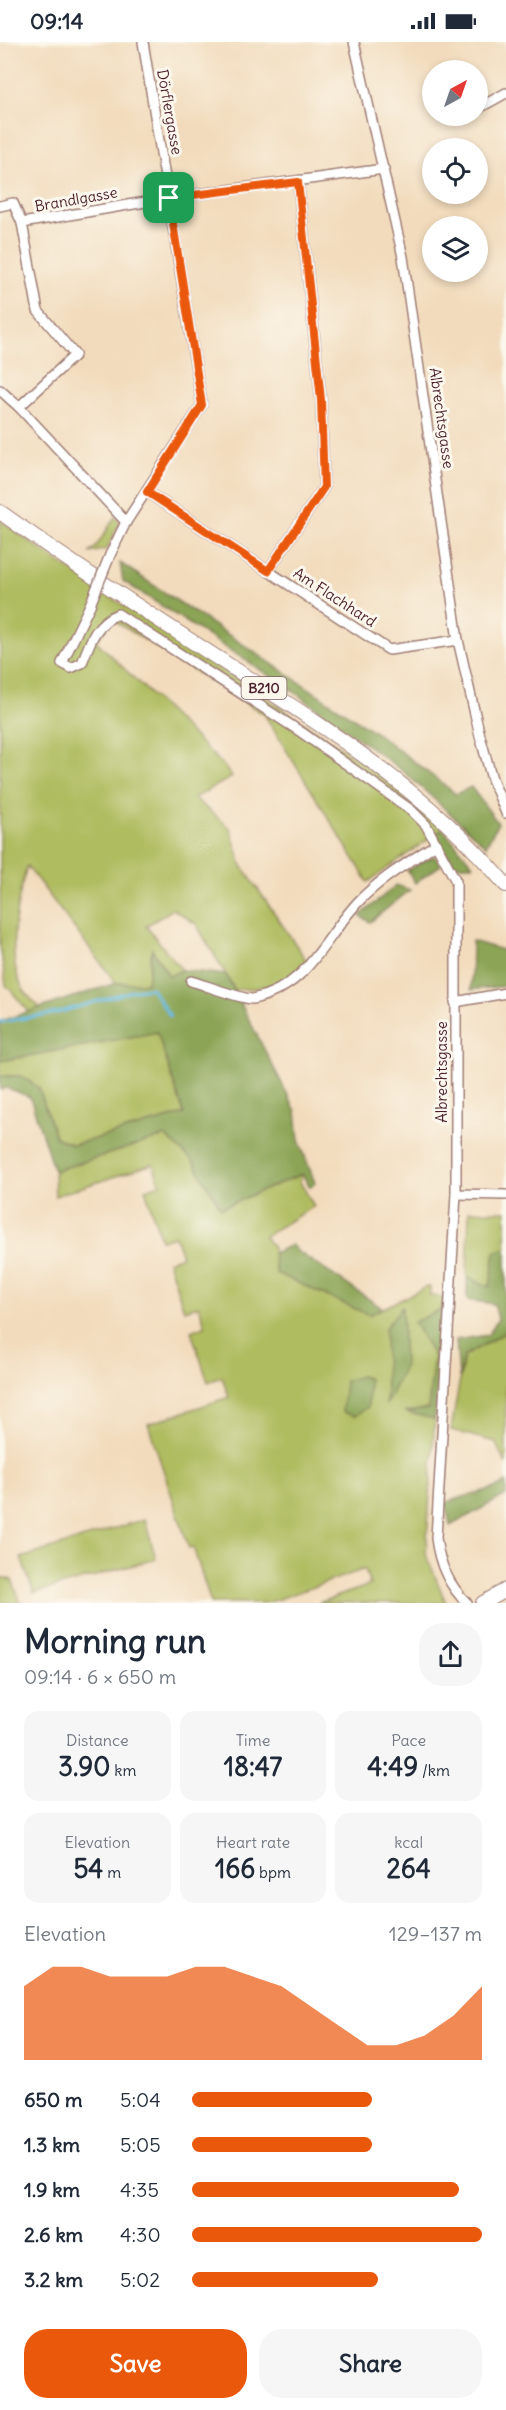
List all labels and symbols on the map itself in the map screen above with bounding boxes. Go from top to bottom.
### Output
north arrow [422,60,488,126]
street label: Dörflergasse [153,68,187,156]
pin [143,172,194,223]
street label: Brandlgasse [33,182,119,216]
street label: Albrechtsgasse [426,366,458,470]
street label: Am Flachhard [290,563,380,631]
road number: B210 [242,677,286,699]
street label: Albrechtsgasse [432,1021,451,1123]

